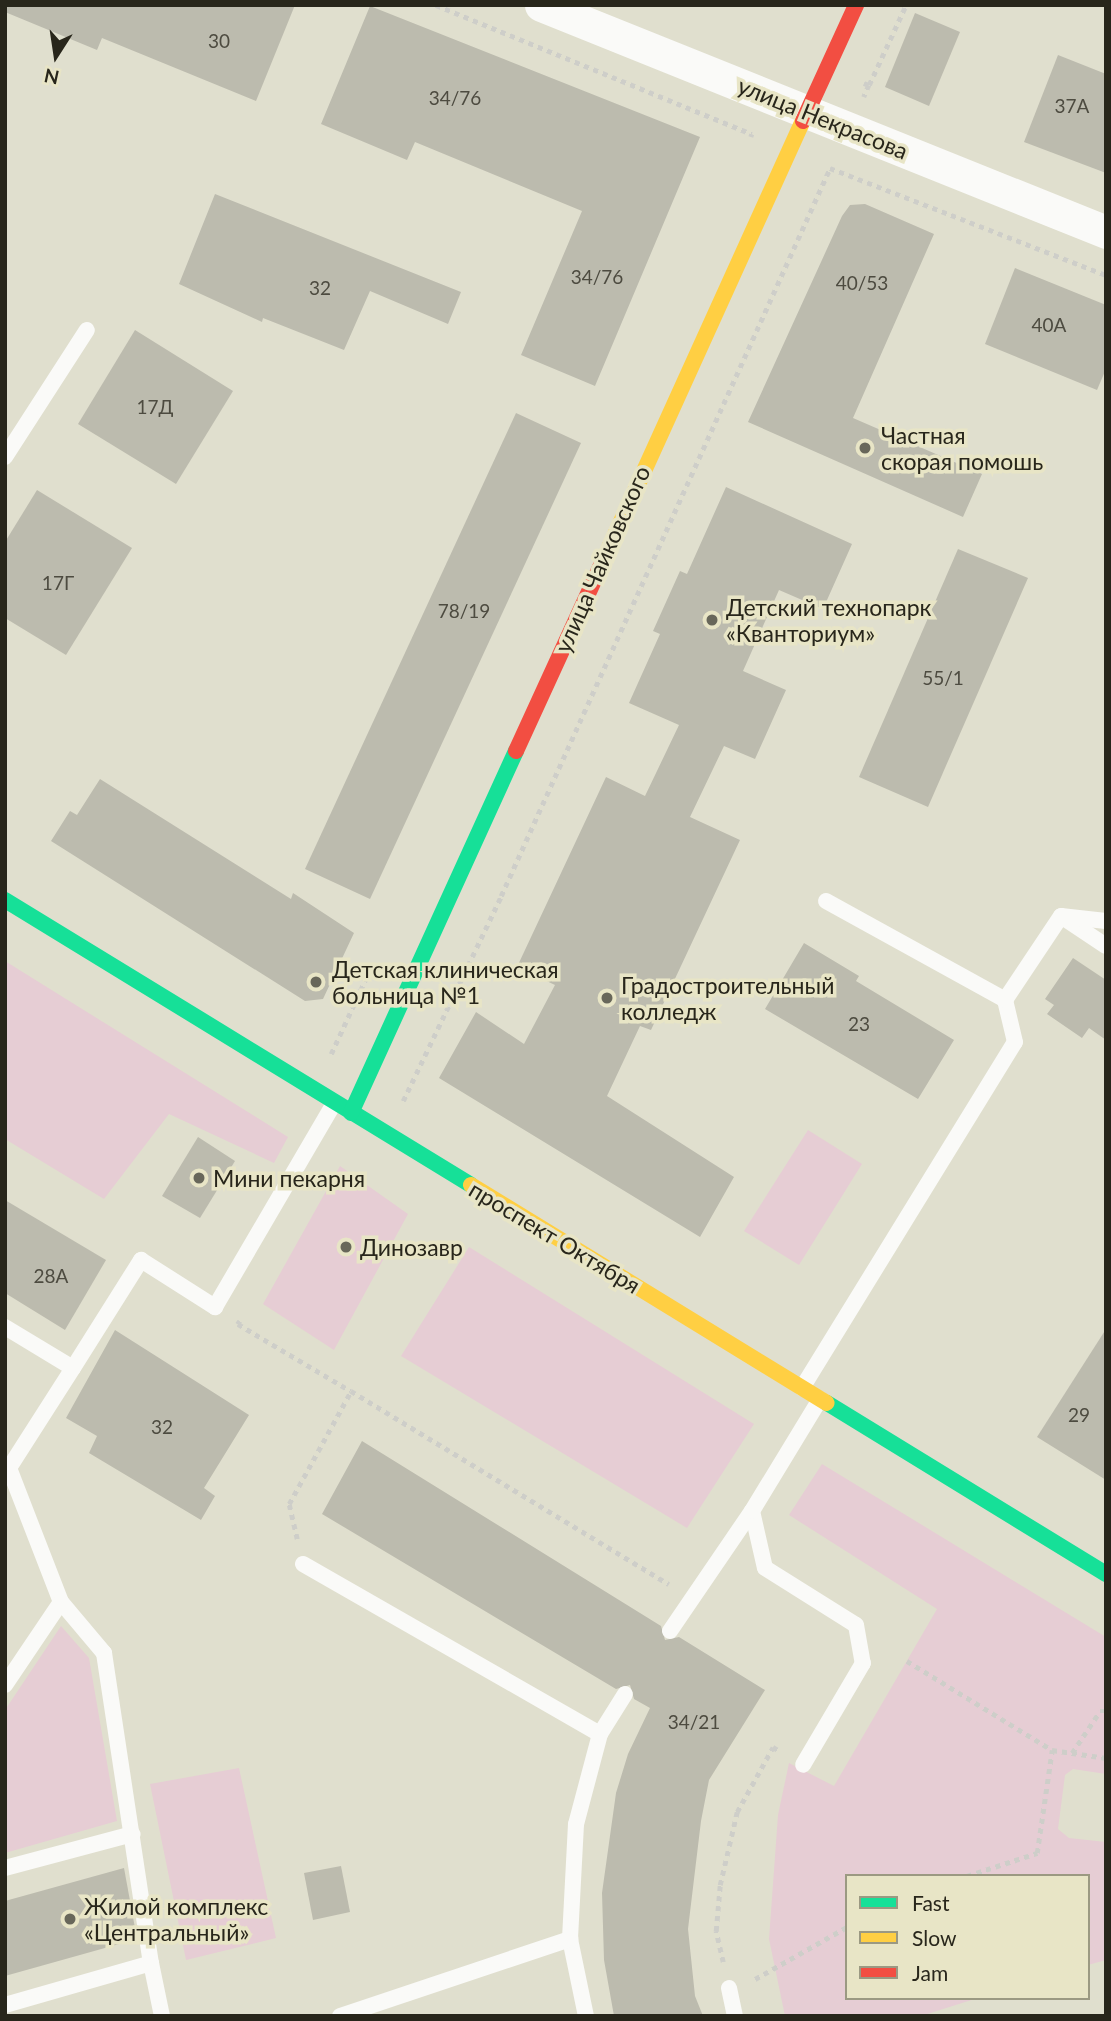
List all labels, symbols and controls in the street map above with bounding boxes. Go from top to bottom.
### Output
north arrow [21,21,91,91]
house number: 30 [208,30,230,52]
text: N [42,64,61,90]
street label: улица Некрасова [734,71,912,165]
house number: 34/76 [429,87,481,109]
house number: 37А [1055,95,1089,117]
house number: 34/76 [571,266,623,288]
house number: 40/53 [836,272,888,294]
house number: 32 [309,277,331,299]
house number: 40А [1032,314,1066,336]
house number: 17Д [137,396,173,418]
place label: Частная скорая помошь [881,421,1043,475]
marker: Частная скорая помошь [855,438,875,458]
street label: улица Чайковского [548,461,656,657]
house number: 17Г [42,572,74,594]
place label: Детский технопарк «Кванториум» [726,593,932,647]
house number: 78/19 [438,600,490,622]
marker: Детский технопарк «Кванториум» [704,612,720,628]
house number: 55/1 [922,667,964,689]
place label: Детская клиническая больница №1 [332,955,558,1009]
place label: Градостроительный колледж [621,971,834,1025]
marker: Детская клиническая больница №1 [306,972,326,992]
marker: Градостроительный колледж [599,990,615,1006]
house number: 23 [848,1013,870,1035]
place label: Мини пекарня [213,1164,365,1192]
marker: Мини пекарня [191,1170,207,1186]
street label: проспект Октября [465,1175,645,1299]
place label: Динозавр [360,1233,463,1261]
marker: Динозавр [338,1239,354,1255]
house number: 28А [34,1265,68,1287]
house number: 29 [1068,1404,1090,1426]
house number: 32 [151,1416,173,1438]
house number: 34/21 [668,1711,720,1733]
legend [845,1874,1090,2000]
text: Fast [912,1890,949,1915]
place label: Жилой комплекс «Центральный» [84,1892,268,1946]
marker: Жилой комплекс «Центральный» [62,1911,78,1927]
text: Slow [912,1925,956,1950]
text: Jam [912,1960,948,1985]

